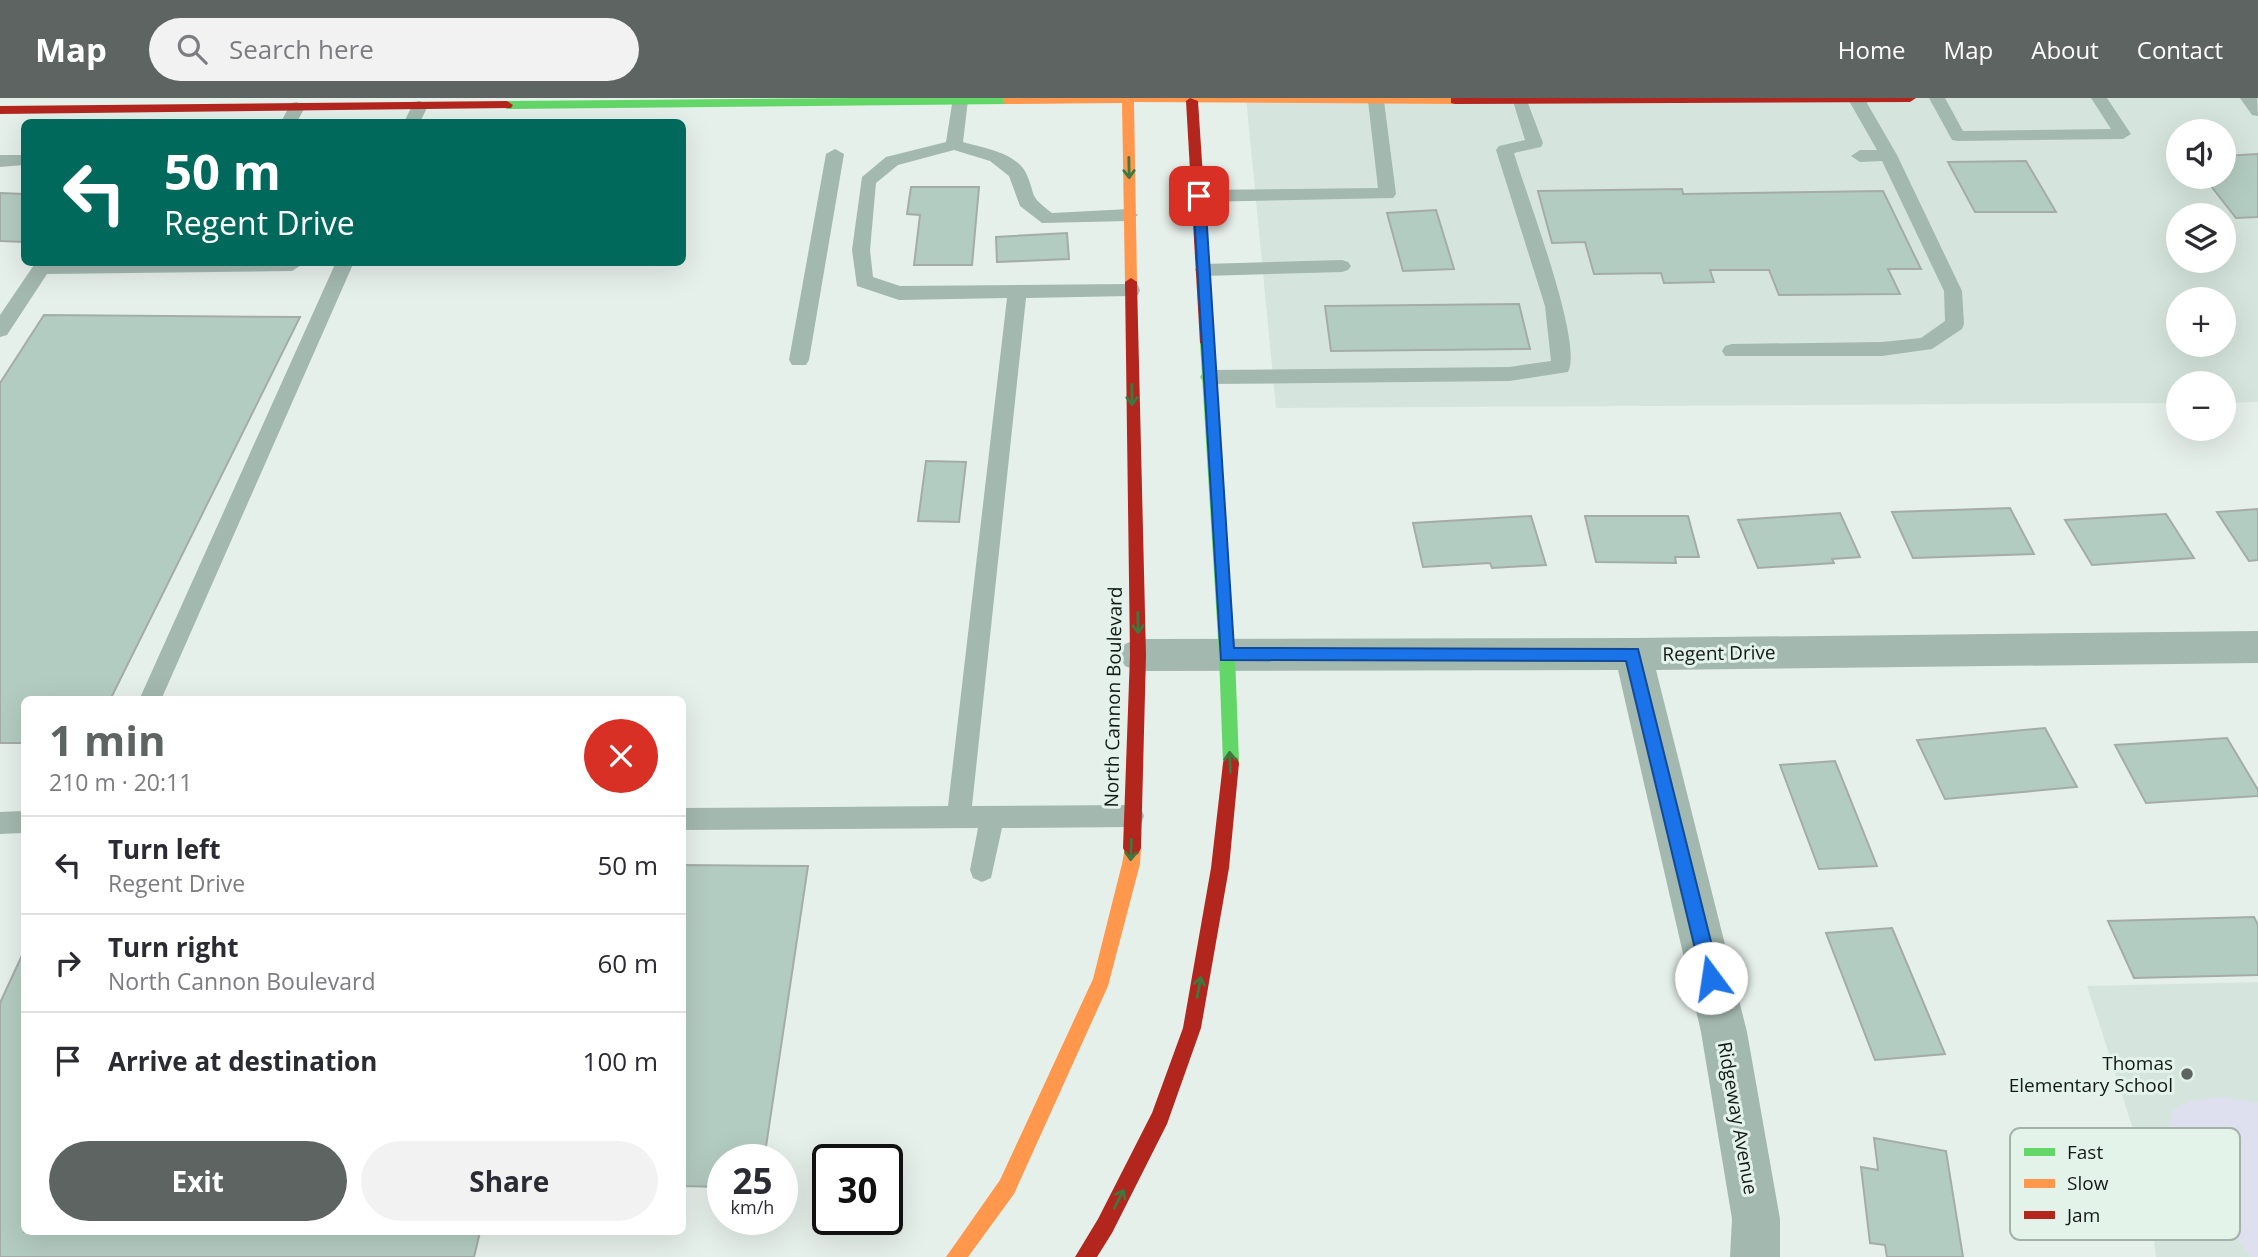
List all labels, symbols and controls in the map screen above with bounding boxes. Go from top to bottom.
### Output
search box [149,18,639,81]
text: Map [35,27,107,72]
icon: search [173,30,211,68]
text: Search here [229,31,374,67]
text: Home [1838,33,1906,66]
text: Map [1944,33,1993,66]
text: About [2031,33,2099,66]
text: Contact [2137,33,2223,66]
map controls [2166,119,2236,441]
button: sound [2166,119,2236,189]
text: 50 m [164,138,281,204]
icon: left [49,147,140,238]
one-way arrow [1122,156,1136,179]
pin [1169,166,1229,226]
icon: arrive [1180,177,1218,215]
text: Regent Drive [164,201,355,244]
button: layers [2166,203,2236,273]
button: + [2166,287,2236,357]
button: − [2166,371,2236,441]
one-way arrow [1125,383,1139,406]
street label: North Cannon Boulevard [1098,586,1128,808]
one-way arrow [1131,611,1144,634]
street label: Regent Drive [1662,639,1776,667]
text: 1 min [49,711,166,768]
button: close [584,719,658,793]
one-way arrow [1224,751,1237,774]
text: 210 m · 20:11 [49,766,192,798]
text: Turn left [108,831,220,867]
one-way arrow [1124,838,1138,861]
icon: left [49,846,87,884]
text: 50 m [597,847,658,883]
text: Regent Drive [108,867,245,899]
text: Turn right [108,929,239,965]
position arrow [1674,941,1748,1015]
icon: right [49,944,87,982]
text: 60 m [597,945,658,981]
text: North Cannon Boulevard [108,965,376,997]
one-way arrow [1193,976,1206,999]
street label: Ridgeway Avenue [1712,1039,1764,1197]
icon: arrive [49,1042,87,1080]
text: Arrive at destination [108,1043,377,1079]
text: 100 m [583,1043,658,1079]
place label: Thomas Elementary School [2009,1050,2173,1098]
marker: Thomas Elementary School [2179,1066,2195,1082]
legend [2010,1128,2240,1240]
text: Fast [2067,1139,2103,1165]
button: Exit [49,1141,347,1221]
button: Share [361,1141,658,1221]
speed limit sign: 30 [812,1144,903,1235]
text: 25 [732,1157,773,1204]
text: Slow [2067,1170,2109,1196]
one-way arrow [1113,1189,1127,1209]
text: km/h [731,1195,774,1219]
text: Jam [2065,1202,2100,1228]

